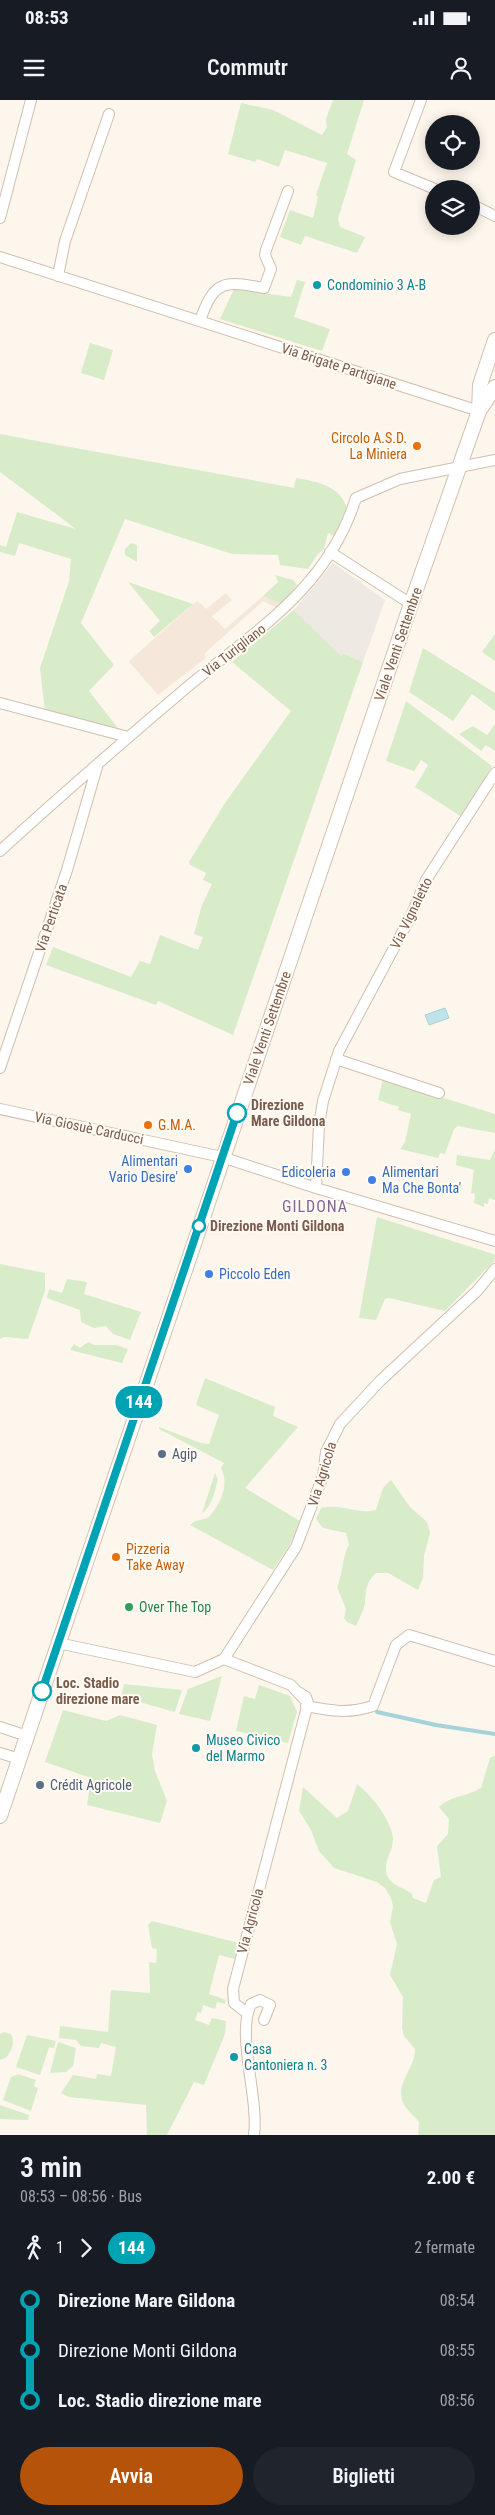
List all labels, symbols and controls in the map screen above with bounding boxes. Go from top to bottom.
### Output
text: 08:53 [25,6,69,29]
icon: menu [20,54,48,82]
icon: person [447,54,475,82]
text: Commutr [207,55,288,80]
map controls [425,115,480,235]
button: locate [425,115,480,170]
button: layers [425,180,480,235]
place label: Condominio 3 A-B [327,277,426,293]
marker: Condominio 3 A-B [311,279,323,291]
street label: Via Brigate Partigiane [279,340,399,392]
place label: Circolo A.S.D. La Miniera [331,430,407,462]
marker: Circolo A.S.D. La Miniera [411,440,423,452]
street label: Viale Venti Settembre [371,585,425,703]
street label: Via Turigliano [199,620,269,680]
street label: Via Vignaletto [387,875,435,951]
street label: Via Perticata [32,882,70,954]
street label: Viale Venti Settembre [240,969,294,1087]
place label: Direzione Mare Gildona [251,1097,326,1129]
marker: Direzione Mare Gildona [227,1103,247,1123]
street label: Via Giosuè Carducci [33,1109,145,1147]
place label: G.M.A. [158,1117,196,1133]
marker: G.M.A. [142,1119,154,1131]
place label: Alimentari Vario Desire' [109,1153,178,1185]
marker: Alimentari Vario Desire' [182,1163,194,1175]
place label: Edicoleria [282,1164,336,1180]
place label: Alimentari Ma Che Bonta' [382,1164,461,1196]
marker: Edicoleria [340,1166,352,1178]
marker: Alimentari Ma Che Bonta' [366,1174,378,1186]
district label: GILDONA [282,1197,348,1216]
place label: Direzione Monti Gildona [210,1218,345,1234]
marker: Direzione Monti Gildona [192,1219,206,1233]
place label: Piccolo Eden [219,1266,291,1282]
marker: Piccolo Eden [203,1268,215,1280]
line badge: 144 [110,1386,168,1418]
text: 144 [125,1391,153,1412]
street label: Via Agricola [305,1440,339,1508]
place label: Agip [172,1446,197,1462]
marker: Agip [156,1448,168,1460]
place label: Pizzeria Take Away [126,1541,185,1573]
marker: Pizzeria Take Away [110,1551,122,1563]
place label: Over The Top [139,1599,211,1615]
marker: Over The Top [123,1601,135,1613]
place label: Loc. Stadio direzione mare [56,1675,140,1707]
marker: Loc. Stadio direzione mare [32,1681,52,1701]
place label: Museo Civico del Marmo [206,1732,280,1764]
marker: Museo Civico del Marmo [190,1742,202,1754]
place label: Crédit Agricole [50,1777,132,1793]
marker: Crédit Agricole [34,1779,46,1791]
street label: Via Agricola [234,1887,266,1955]
place label: Casa Cantoniera n. 3 [244,2041,328,2073]
marker: Casa Cantoniera n. 3 [228,2051,240,2063]
text: 3 min [20,2151,82,2184]
text: 2.00 € [427,2166,475,2189]
text: 08:53 – 08:56 · Bus [20,2187,142,2206]
icon: walk [20,2234,48,2262]
icon: forward [72,2234,100,2262]
text: 144 [118,2237,145,2258]
text: 1 [56,2238,64,2257]
text: 2 fermate [414,2238,475,2257]
text: Direzione Mare Gildona [58,2289,235,2312]
text: 08:54 [440,2291,475,2310]
text: Direzione Monti Gildona [58,2339,237,2362]
text: 08:55 [440,2341,475,2360]
text: Loc. Stadio direzione mare [58,2389,262,2412]
text: 08:56 [440,2391,475,2410]
button: Avvia [20,2447,243,2505]
button: Biglietti [253,2447,475,2505]

